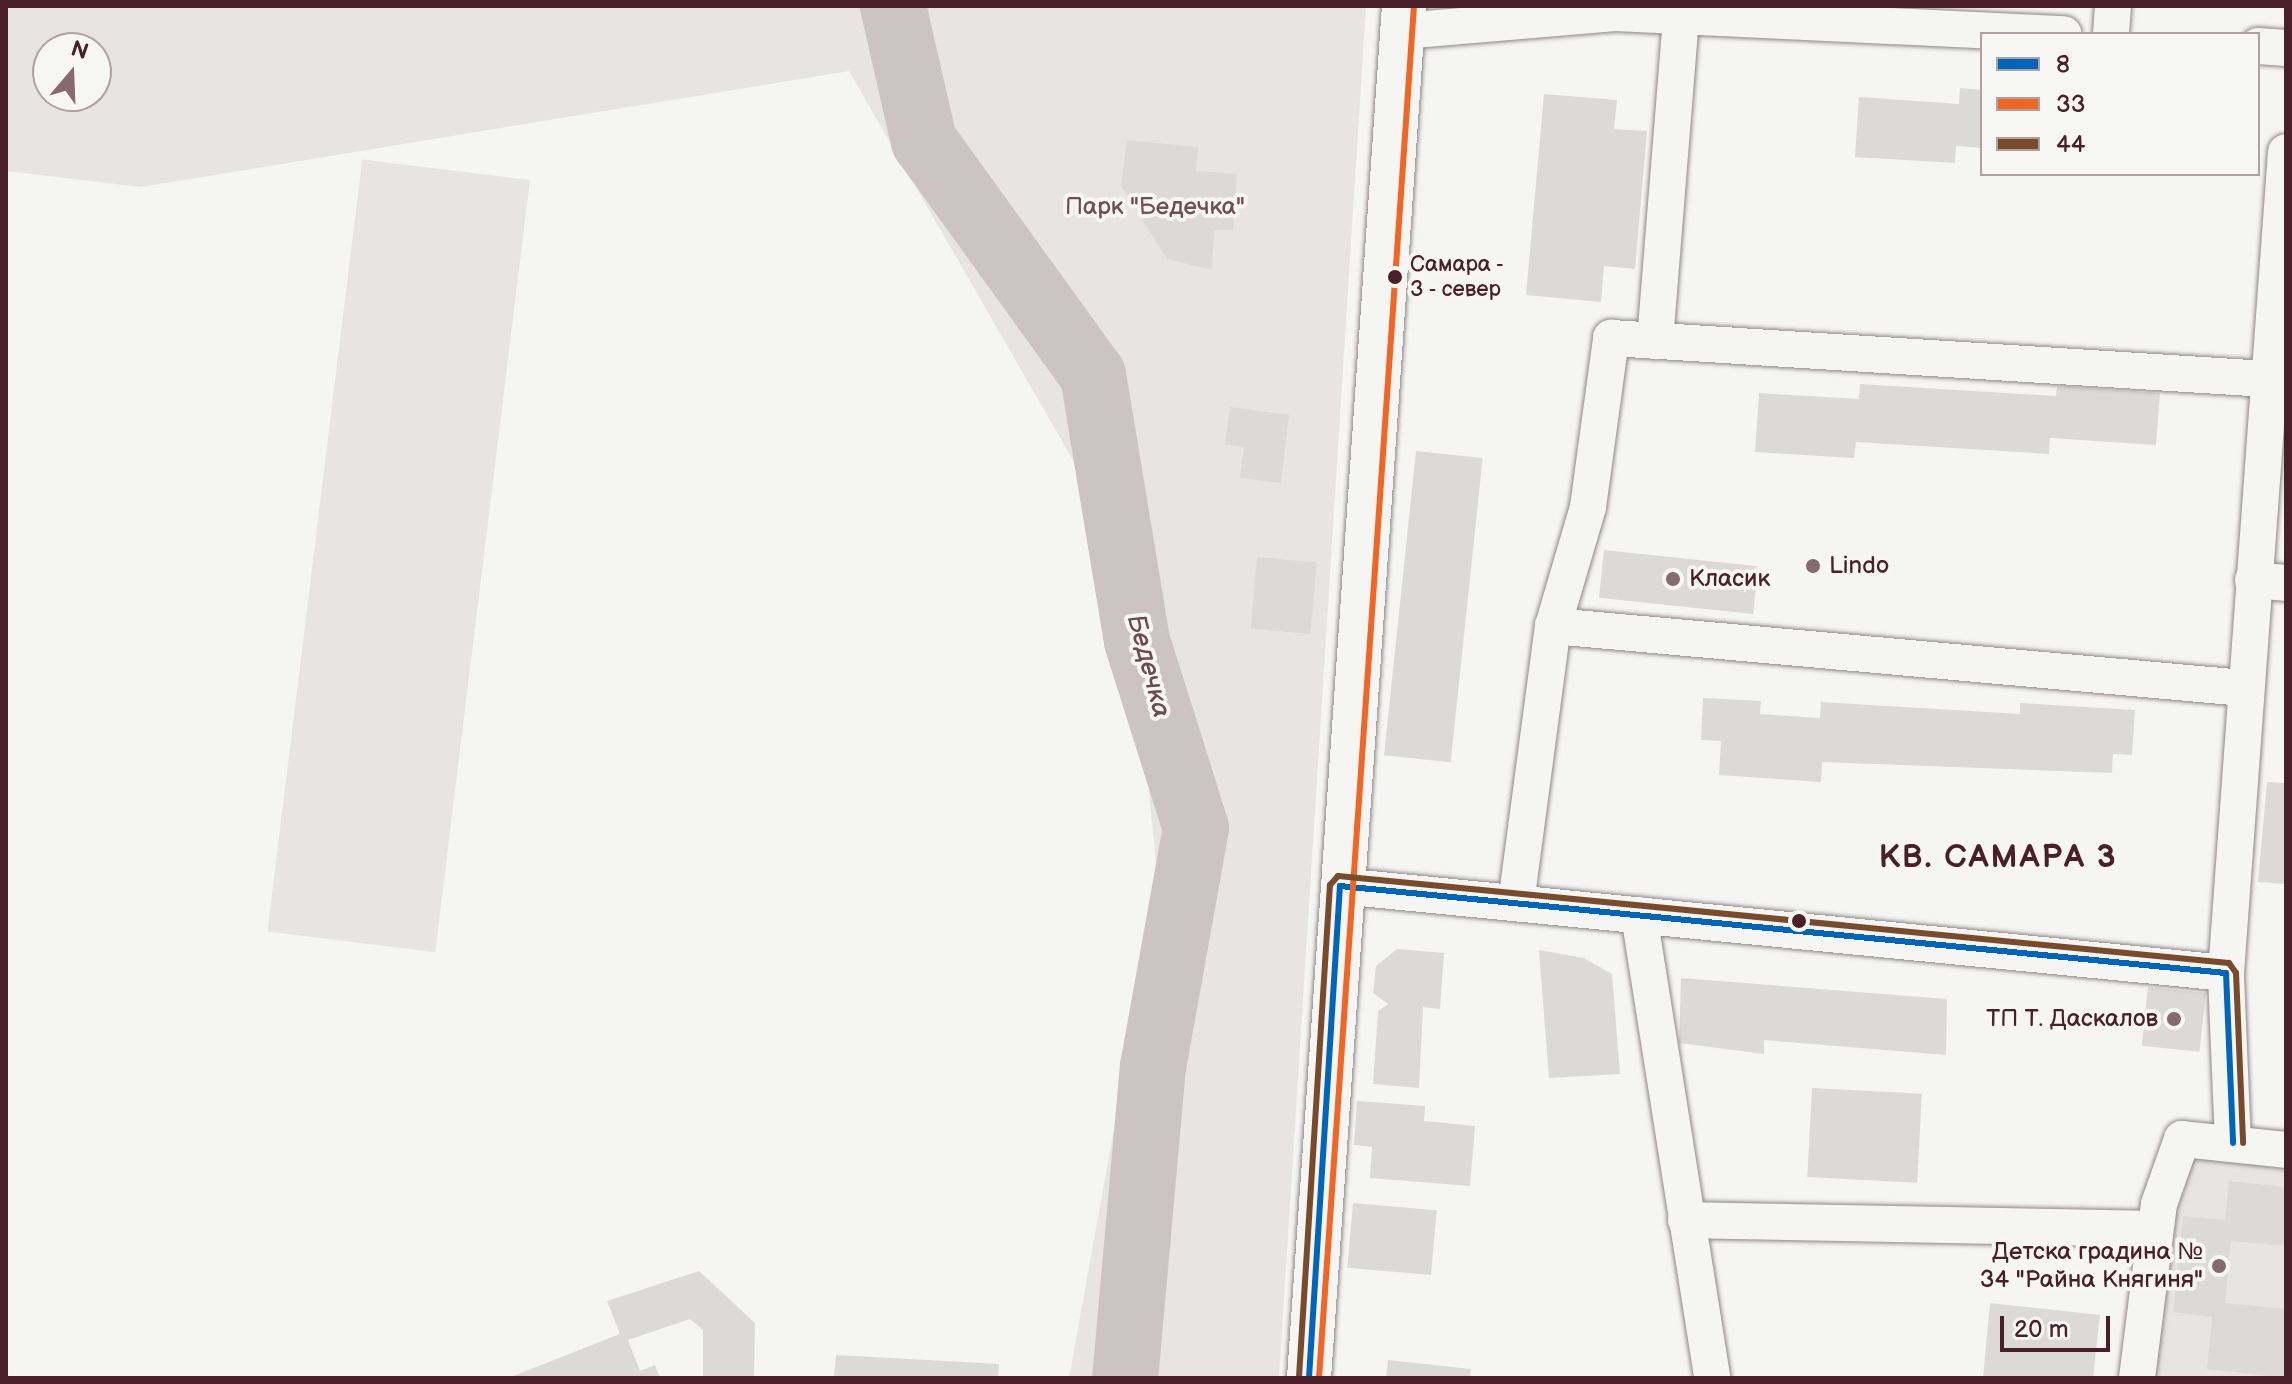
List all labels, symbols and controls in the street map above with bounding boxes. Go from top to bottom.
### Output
north arrow [32,32,112,112]
legend [1980,32,2260,176]
text: N [67,35,92,66]
text: 8 [2056,50,2070,79]
text: 33 [2056,90,2086,119]
text: 44 [2056,130,2085,159]
park label: Парк "Бедечка" [1065,193,1245,221]
place label: Самара - 3 - север [1410,251,1505,302]
marker: Самара - 3 - север [1387,269,1403,285]
place label: Lindo [1829,552,1889,580]
marker: Lindo [1804,557,1822,575]
place label: Класик [1689,565,1770,593]
marker: Класик [1664,570,1682,588]
water label: Бедечка [1119,611,1177,721]
district label: КВ. САМАРА 3 [1879,839,2117,877]
unlabelled marker [1791,913,1807,929]
place label: ТП Т. Даскалов [1986,1005,2158,1033]
marker: ТП Т. Даскалов [2165,1010,2183,1028]
place label: Детска градина № 34 "Райна Княгиня" [1980,1238,2203,1294]
marker: Детска градина № 34 "Райна Княгиня" [2210,1257,2228,1275]
scale bar [2004,1300,2114,1350]
text: 20 m [2014,1315,2069,1344]

